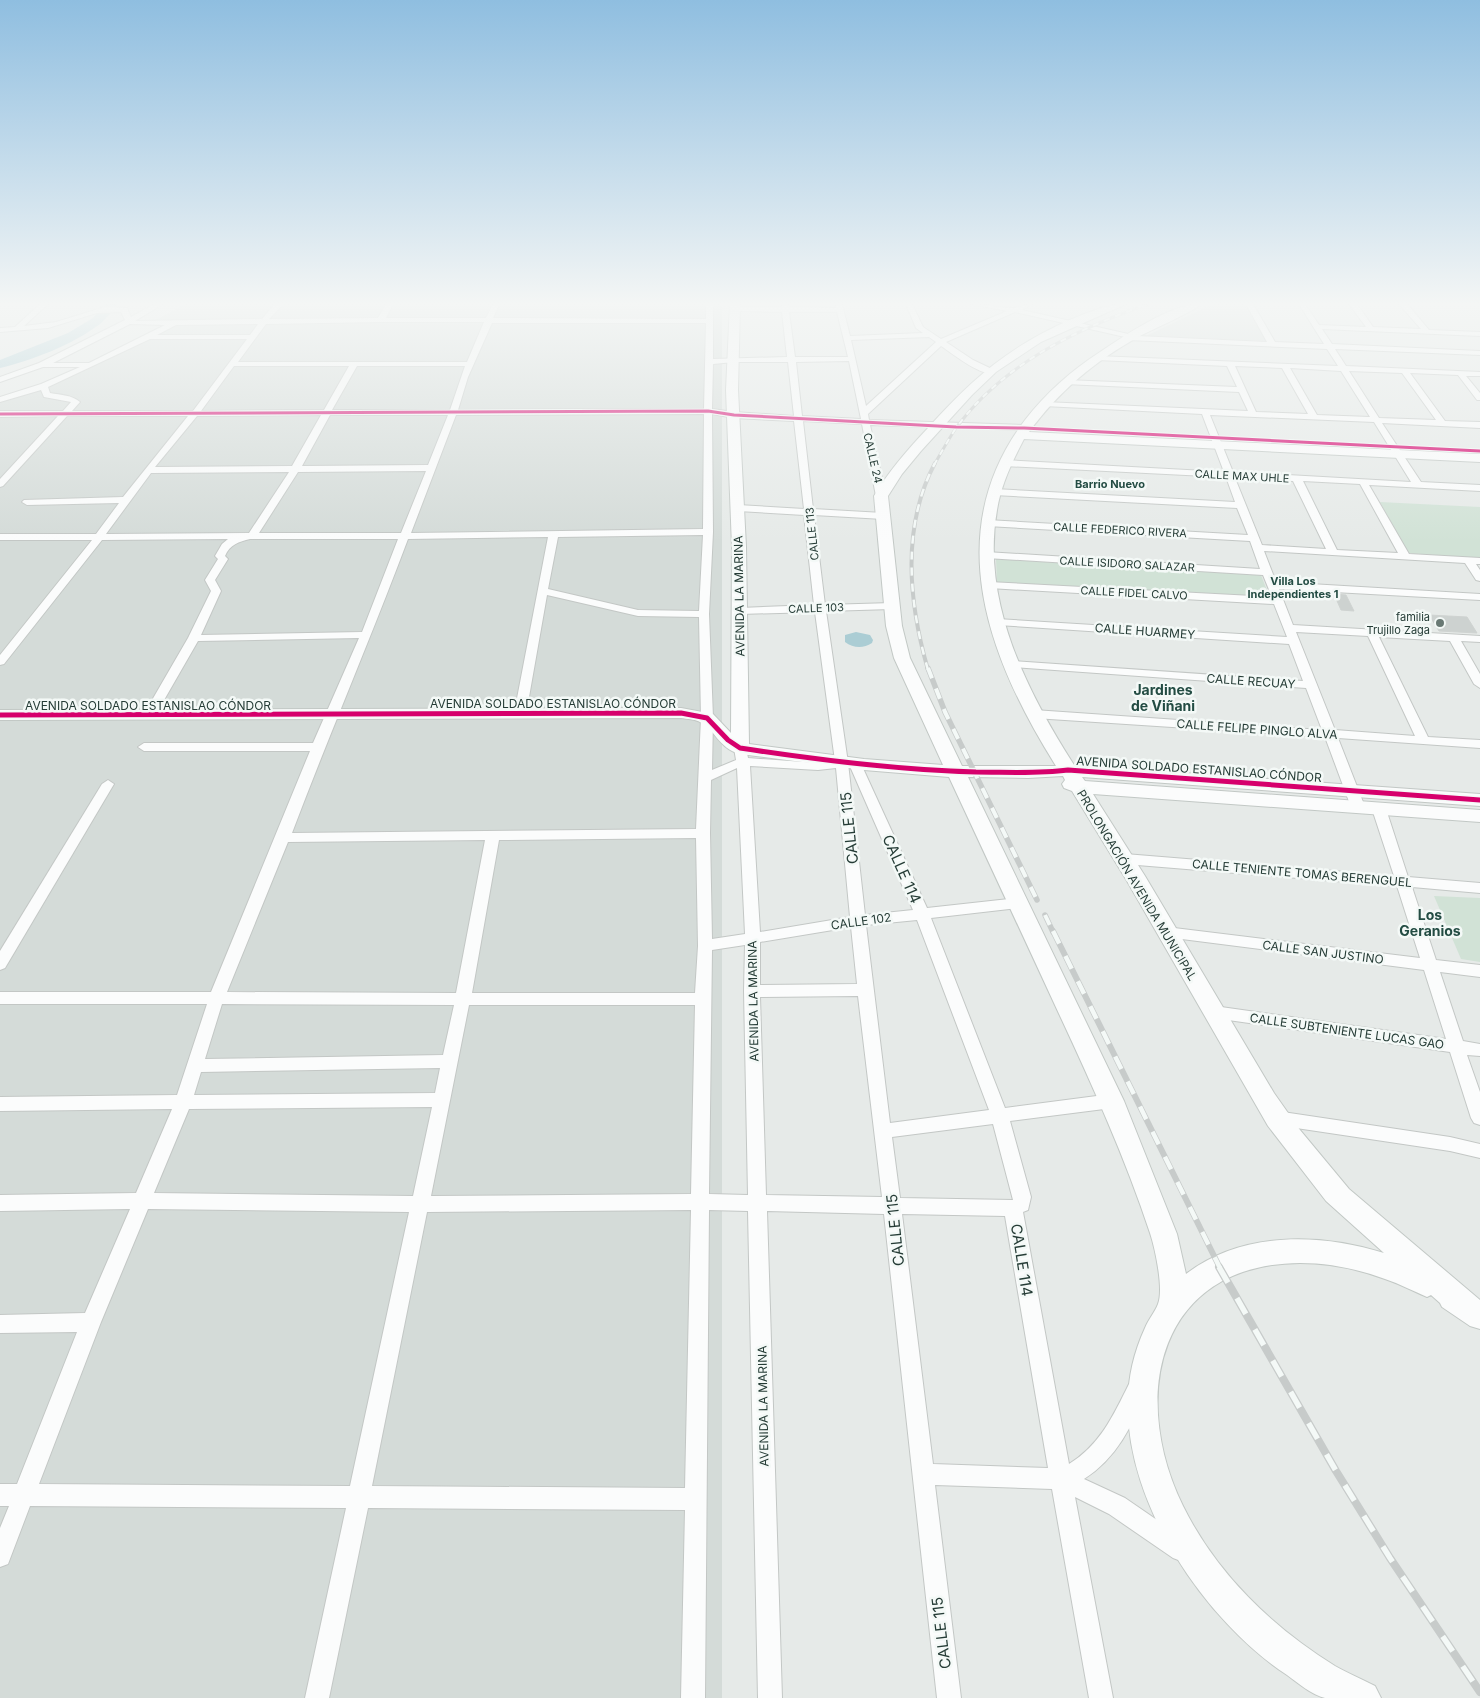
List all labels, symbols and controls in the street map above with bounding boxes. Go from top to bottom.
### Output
street label: CALLE 24 [860,431,886,485]
street label: CALLE MAX UHLE [1194,467,1290,485]
district label: Barrio Nuevo [1075,477,1145,491]
street label: CALLE 113 [802,507,822,561]
street label: CALLE FEDERICO RIVERA [1053,520,1188,541]
street label: AVENIDA LA MARINA [730,535,748,657]
street label: CALLE ISIDORO SALAZAR [1059,553,1195,575]
district label: Villa Los Independientes 1 [1247,574,1339,601]
street label: CALLE FIDEL CALVO [1080,583,1188,603]
street label: CALLE 103 [788,600,844,616]
place label: familia Trujillo Zaga [1367,610,1430,637]
marker: familia Trujillo Zaga [1434,617,1446,629]
street label: CALLE HUARMEY [1094,620,1196,642]
street label: CALLE RECUAY [1206,670,1296,692]
district label: Jardines de Viñani [1131,681,1195,714]
street label: AVENIDA SOLDADO ESTANISLAO CÓNDOR [430,696,676,711]
street label: AVENIDA SOLDADO ESTANISLAO CÓNDOR [25,698,271,713]
street label: CALLE FELIPE PINGLO ALVA [1176,716,1338,742]
street label: AVENIDA SOLDADO ESTANISLAO CÓNDOR [1076,753,1323,785]
street label: PROLONGACIÓN AVENIDA MUNICIPAL [1074,787,1200,983]
street label: CALLE 115 [836,791,862,865]
street label: CALLE 114 [878,832,926,906]
street label: CALLE TENIENTE TOMAS BERENGUEL [1192,856,1413,890]
district label: Los Geranios [1399,906,1461,939]
street label: CALLE 102 [830,909,892,933]
street label: CALLE SAN JUSTINO [1262,937,1384,967]
street label: AVENIDA LA MARINA [744,940,762,1062]
street label: CALLE SUBTENIENTE LUCAS GAO [1249,1010,1445,1052]
street label: CALLE 115 [882,1193,908,1267]
street label: CALLE 114 [1007,1222,1037,1298]
street label: AVENIDA LA MARINA [754,1345,772,1467]
street label: CALLE 115 [927,1596,955,1670]

